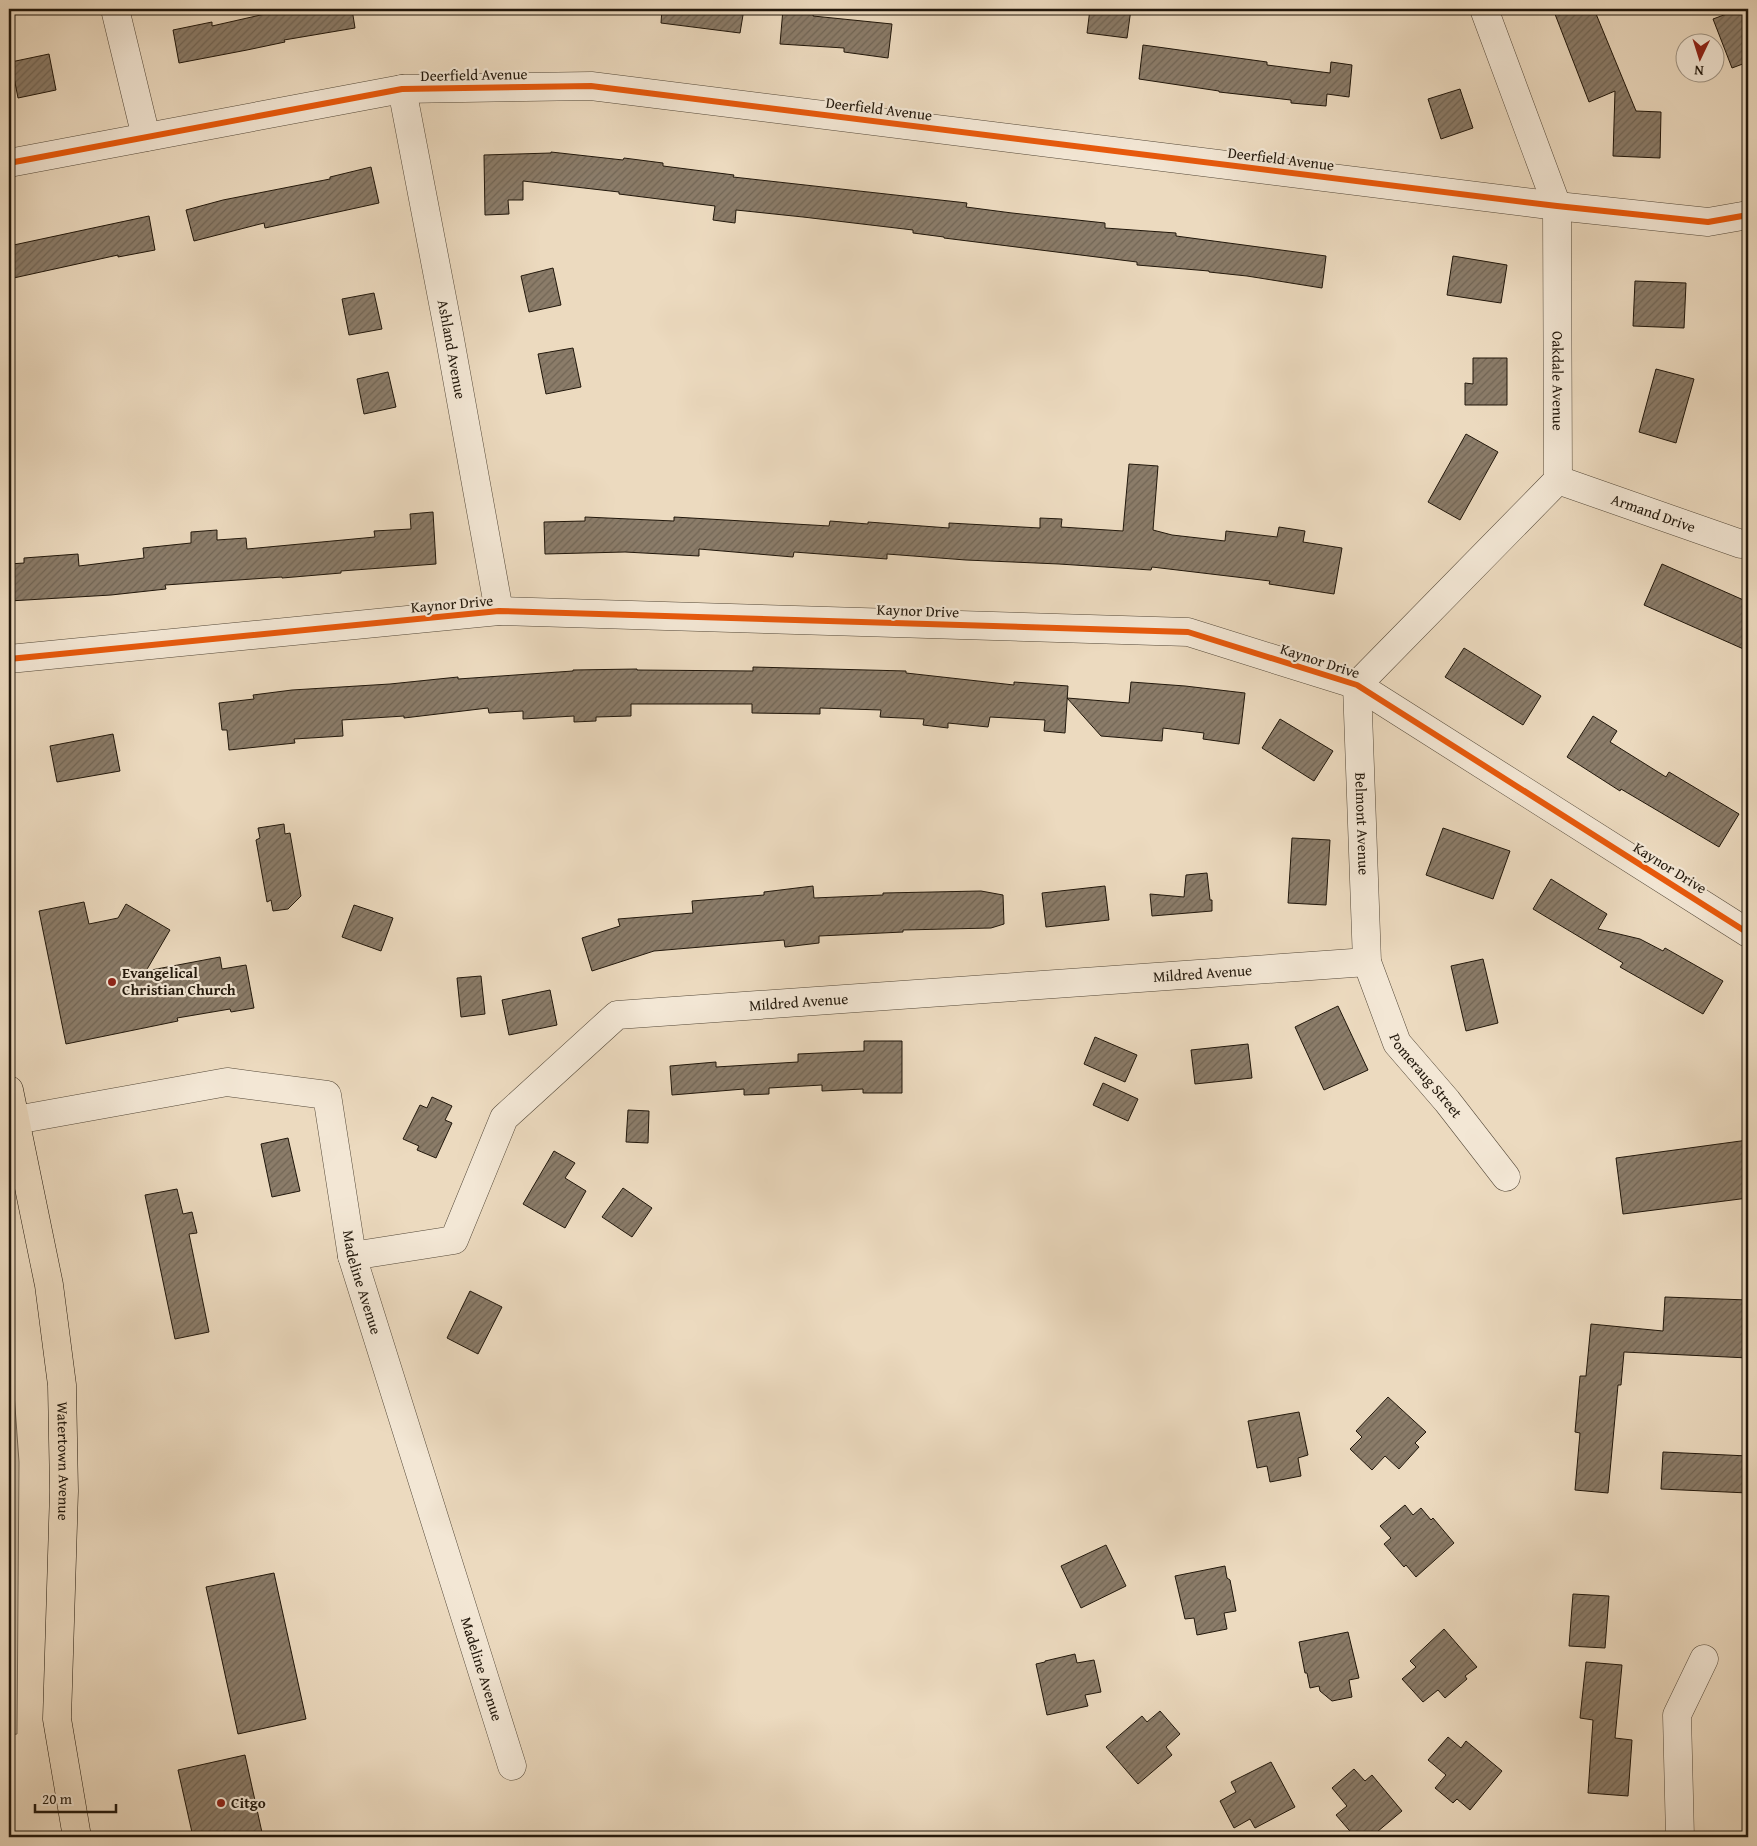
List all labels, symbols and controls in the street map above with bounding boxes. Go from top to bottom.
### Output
north arrow [1674,32,1724,82]
text: N [1693,61,1704,81]
street label: Deerfield Avenue [420,63,528,86]
street label: Deerfield Avenue [825,92,933,125]
street label: Deerfield Avenue [1227,142,1335,175]
street label: Ashland Avenue [433,298,472,401]
street label: Oakdale Avenue [1547,331,1569,431]
street label: Armand Drive [1608,488,1699,537]
street label: Kaynor Drive [410,589,494,618]
street label: Kaynor Drive [876,599,960,622]
street label: Kaynor Drive [1278,638,1363,683]
street label: Belmont Avenue [1350,772,1375,875]
street label: Kaynor Drive [1630,837,1711,898]
street label: Mildred Avenue [1152,959,1253,987]
place label: Evangelical Christian Church [122,962,236,1000]
marker: Evangelical Christian Church [106,976,118,988]
street label: Mildred Avenue [748,988,849,1016]
street label: Pomeraug Street [1384,1030,1468,1123]
street label: Madeline Avenue [338,1229,387,1337]
street label: Watertown Avenue [52,1401,75,1521]
street label: Madeline Avenue [456,1614,508,1723]
scale bar [35,1781,116,1813]
text: 20 m [42,1788,73,1809]
place label: Citgo [231,1792,266,1813]
marker: Citgo [215,1797,227,1809]

